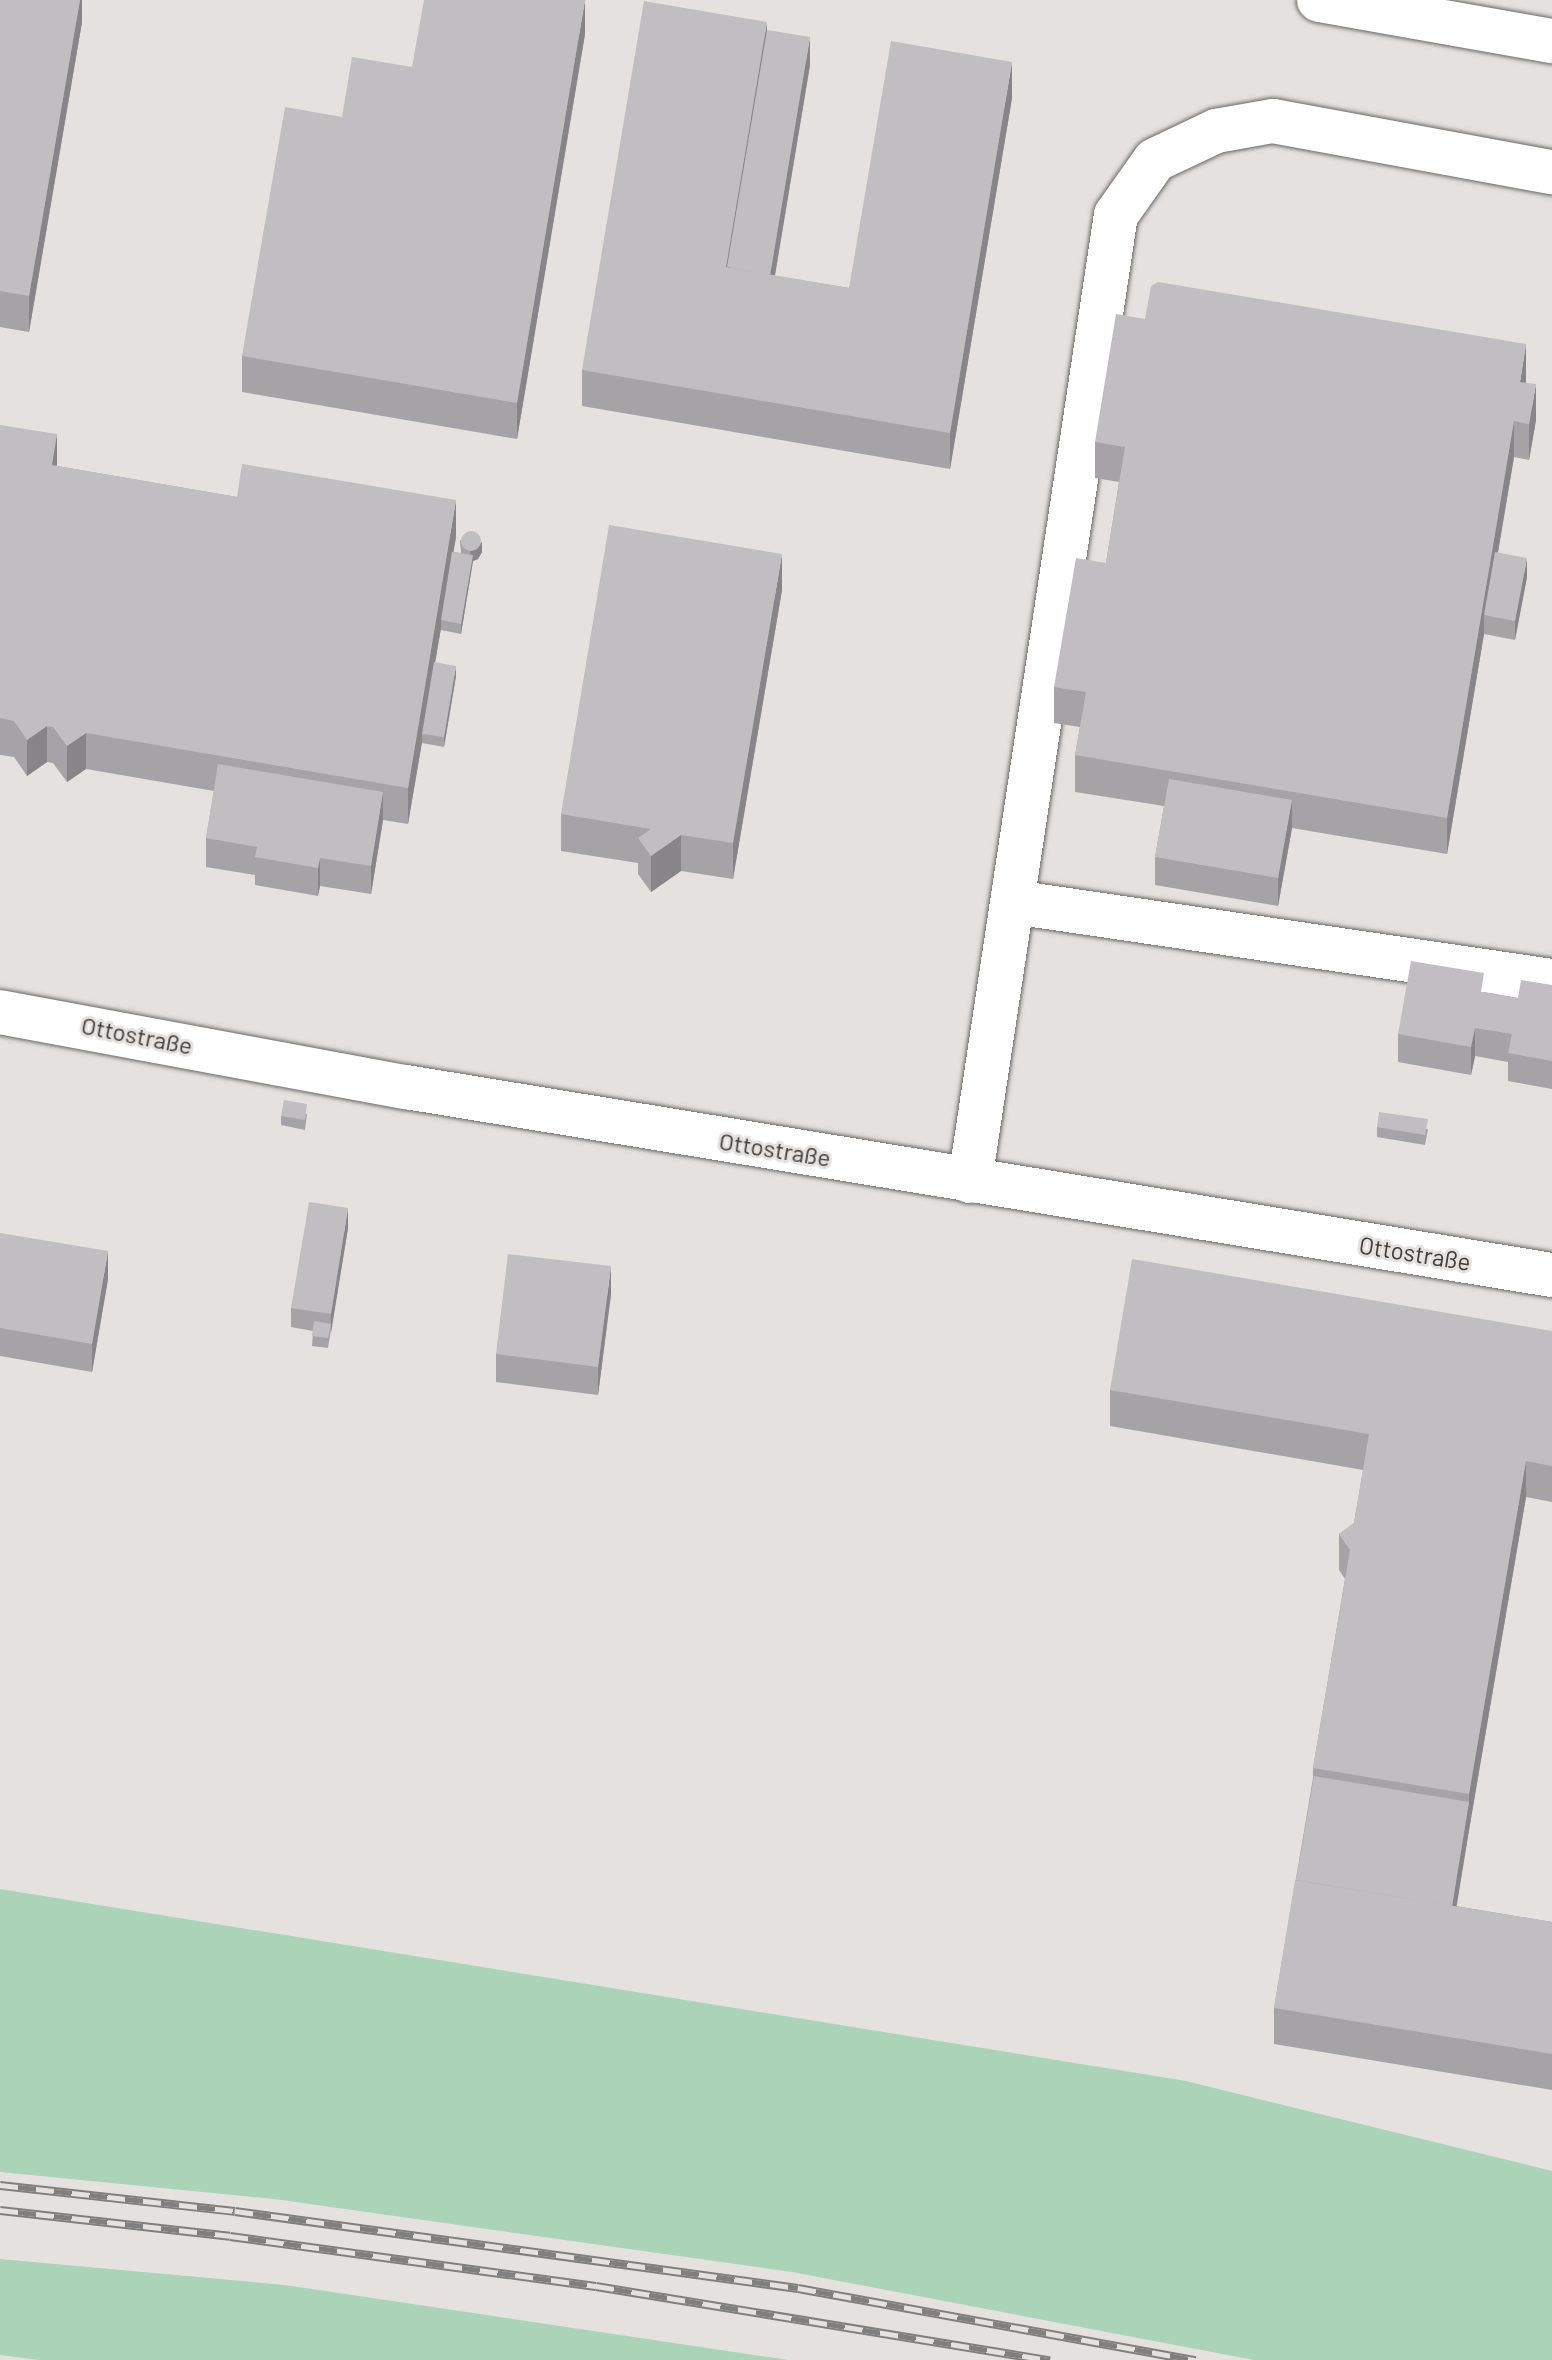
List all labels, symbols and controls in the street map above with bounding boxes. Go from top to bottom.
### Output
street label: Ottostraße [79,1010,195,1060]
street label: Ottostraße [717,1126,833,1172]
street label: Ottostraße [1357,1230,1473,1276]

